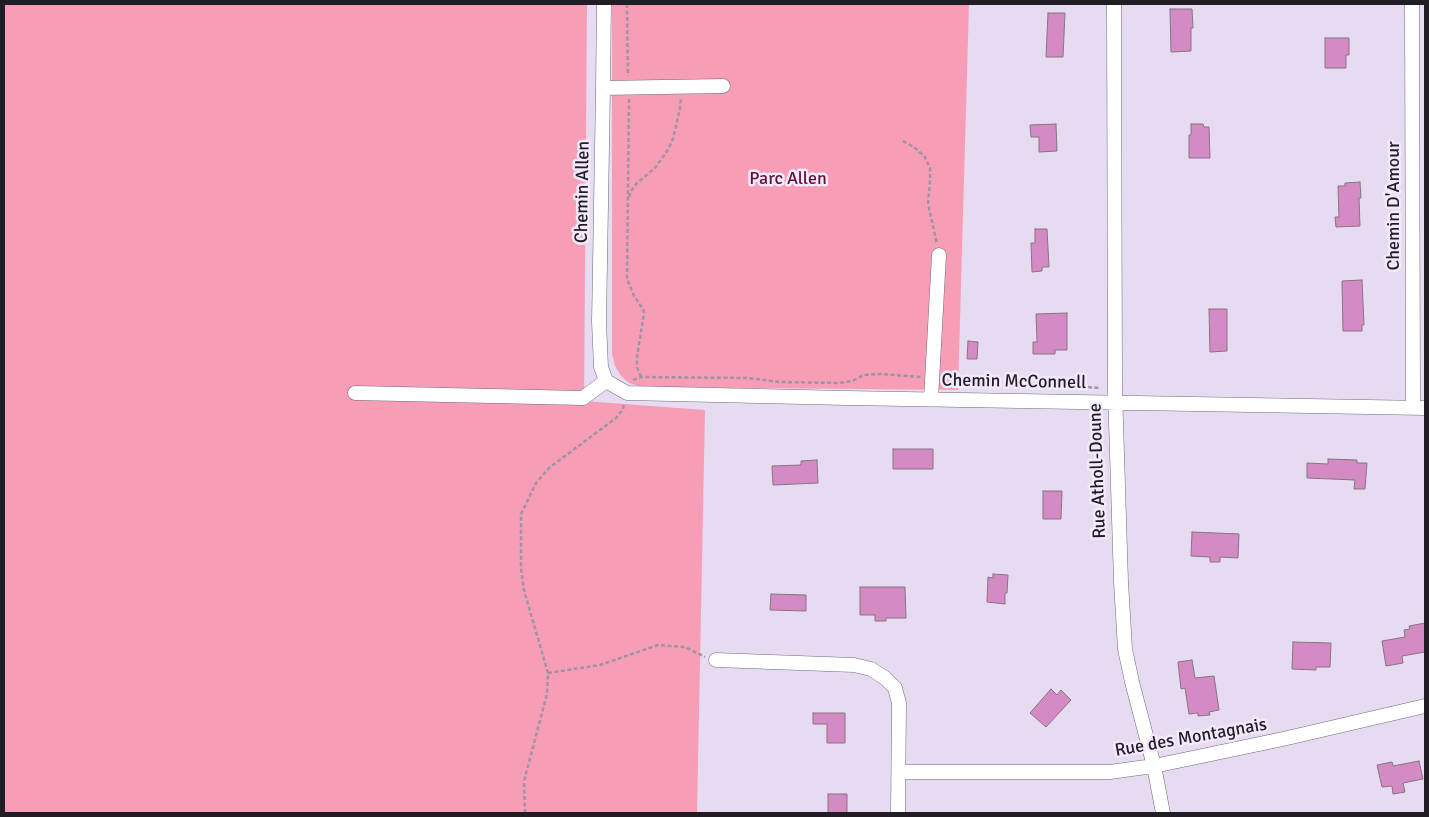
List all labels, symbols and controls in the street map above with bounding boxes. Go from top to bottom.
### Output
street label: Chemin Allen [571,141,595,243]
street label: Chemin D'Amour [1383,141,1405,271]
park label: Parc Allen [749,168,827,190]
street label: Chemin McConnell [941,370,1087,394]
street label: Rue Atholl-Doune [1085,403,1111,539]
street label: Rue des Montagnais [1113,714,1269,762]

